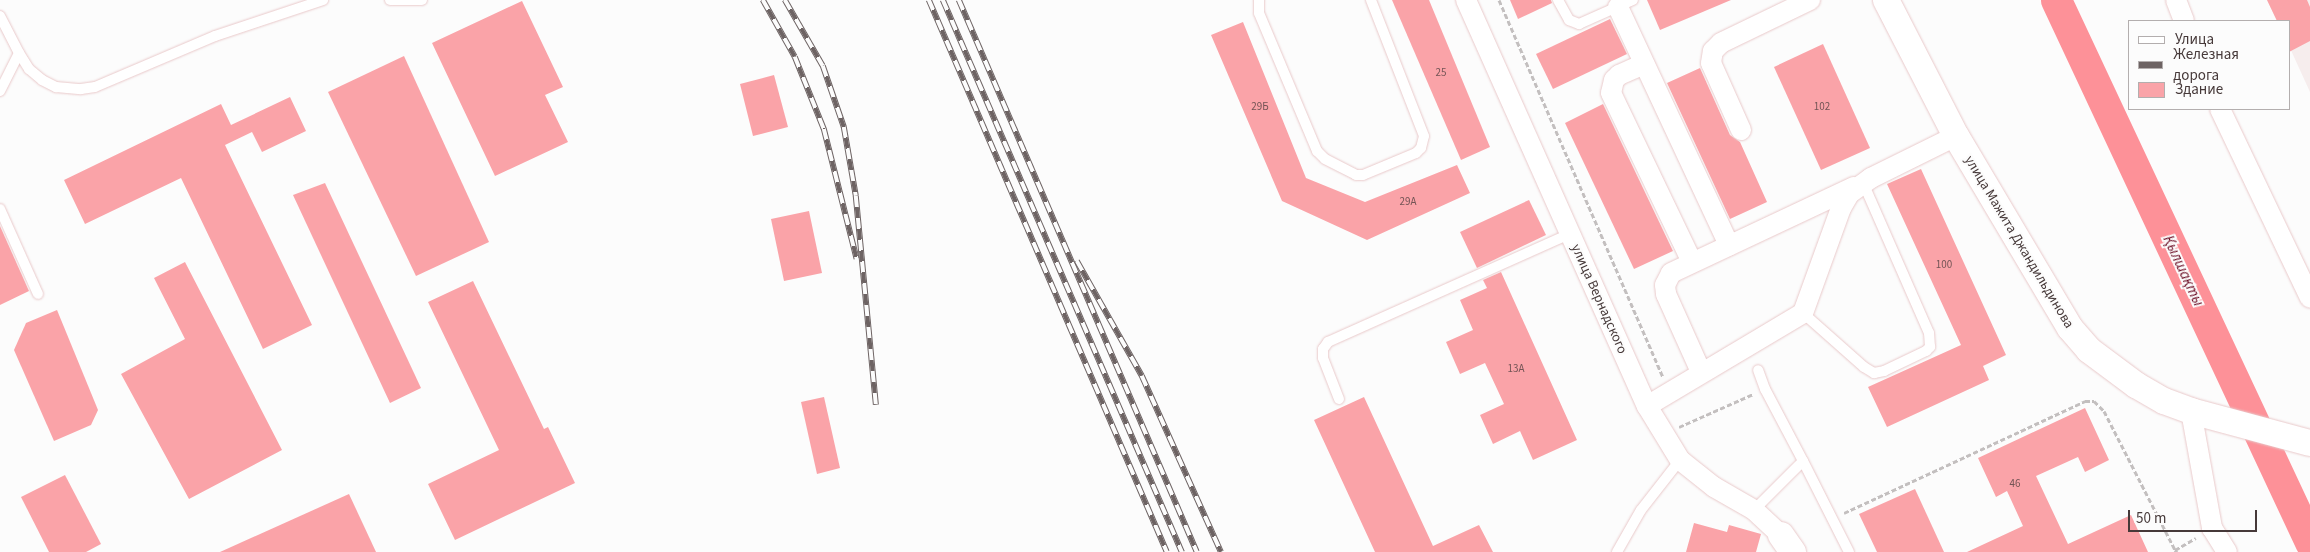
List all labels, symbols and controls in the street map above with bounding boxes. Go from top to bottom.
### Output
legend [2128,20,2290,110]
text: Улица [2175,29,2214,50]
text: Железная дорога [2173,44,2239,86]
house number: 25 [1436,66,1446,80]
text: Здание [2175,79,2223,100]
house number: 29Б [1251,100,1269,114]
house number: 102 [1814,100,1830,114]
street label: улица Мажита Джандильдинова [1961,153,2077,331]
house number: 29А [1400,195,1416,209]
water label: Қылшақты [2159,233,2207,309]
street label: улица Вернадского [1567,242,1631,356]
house number: 100 [1936,258,1952,272]
house number: 13А [1508,362,1524,376]
house number: 46 [2010,477,2020,491]
scale bar [2130,500,2259,532]
text: 50 m [2136,508,2166,529]

